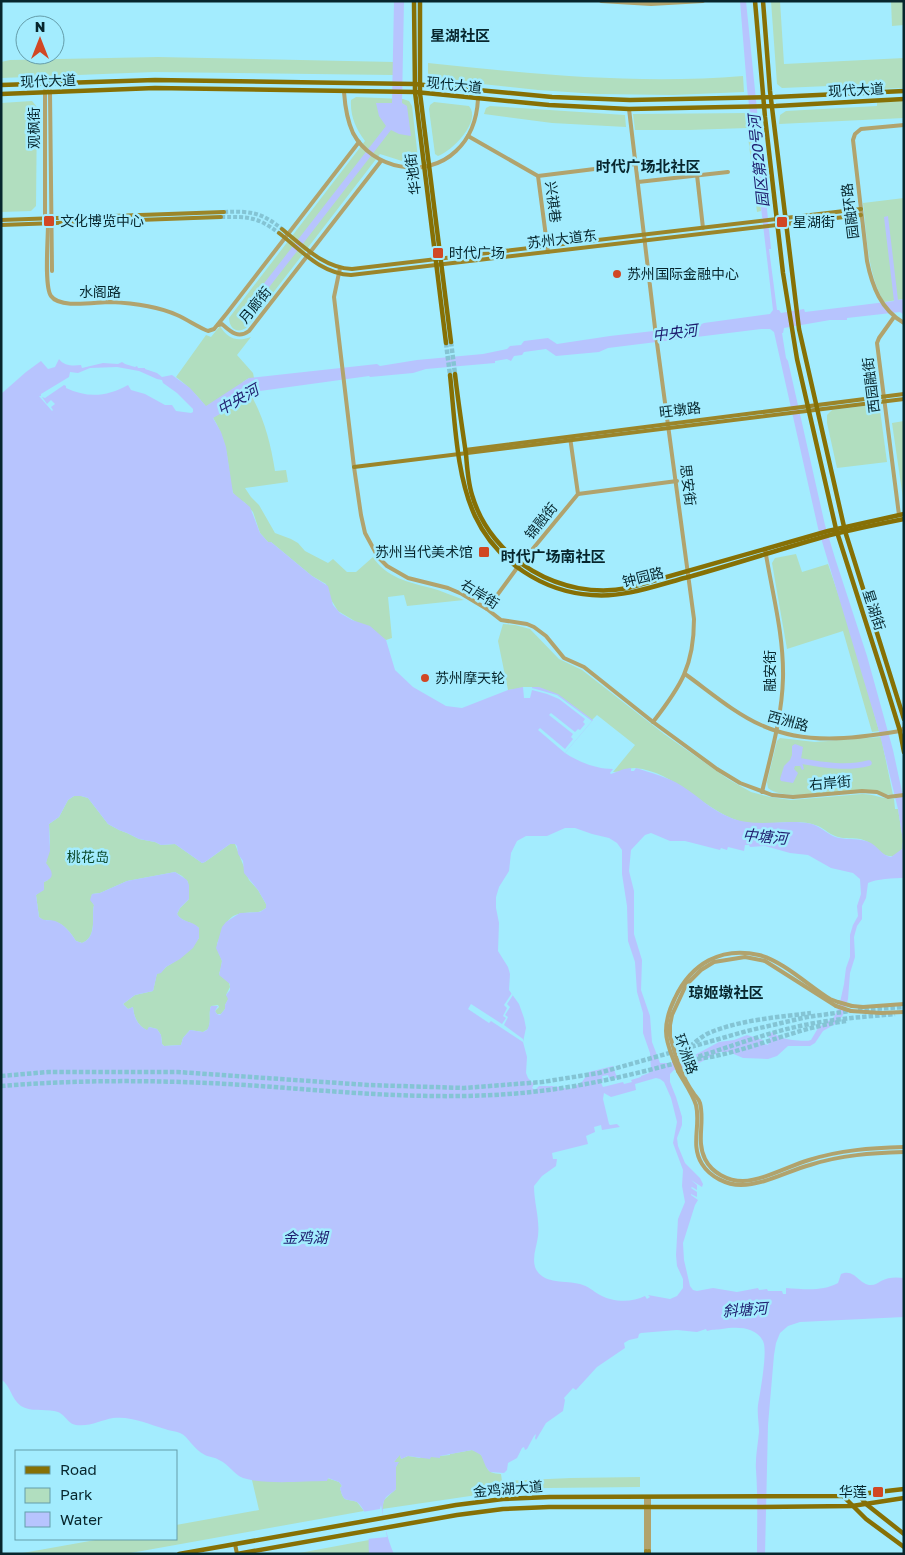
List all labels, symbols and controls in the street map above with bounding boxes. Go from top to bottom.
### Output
north arrow [15,15,65,65]
text: N [35,18,45,35]
district label: 星湖社区 [430,26,490,44]
street label: 现代大道 [20,71,76,90]
street label: 现代大道 [425,73,483,96]
street label: 现代大道 [828,80,884,99]
street label: 观枫街 [25,107,42,149]
water label: 园区第20号河 [744,111,772,208]
street label: 华池街 [402,152,423,196]
district label: 时代广场北社区 [595,157,701,175]
street label: 兴祺巷 [543,180,564,224]
street label: 园融环路 [838,182,861,240]
place label: 文化博览中心 [60,212,144,229]
place label: 星湖街 [793,213,835,230]
marker: 文化博览中心 [42,214,56,228]
marker: 星湖街 [775,215,789,229]
street label: 苏州大道东 [526,226,598,251]
place label: 时代广场 [449,244,505,261]
marker: 时代广场 [431,246,445,260]
place label: 苏州国际金融中心 [627,265,739,282]
marker: 苏州国际金融中心 [611,268,623,280]
street label: 水阁路 [79,283,121,300]
street label: 月廊街 [235,283,274,326]
water label: 中央河 [651,320,701,344]
street label: 西园融街 [859,356,882,414]
water label: 中央河 [214,379,264,418]
street label: 旺墩路 [658,399,702,420]
street label: 思安街 [678,463,699,507]
street label: 锦融街 [521,499,560,542]
place label: 苏州当代美术馆 [375,543,473,560]
marker: 苏州当代美术馆 [477,545,491,559]
district label: 时代广场南社区 [500,547,606,565]
street label: 钟园路 [620,563,665,590]
street label: 右岸街 [458,575,503,612]
street label: 星湖街 [860,587,889,632]
street label: 融安街 [761,650,778,692]
place label: 苏州摩天轮 [435,669,505,686]
marker: 苏州摩天轮 [419,672,431,684]
street label: 西洲路 [766,707,811,734]
street label: 右岸街 [808,772,852,793]
water label: 中塘河 [742,825,791,847]
park label: 桃花岛 [67,848,109,865]
district label: 琼姬墩社区 [688,983,764,1001]
street label: 环洲路 [671,1031,702,1076]
water label: 金鸡湖 [282,1228,329,1246]
water label: 斜塘河 [722,1298,771,1320]
legend [15,1450,178,1540]
text: Road [60,1460,97,1478]
street label: 金鸡湖大道 [472,1477,544,1500]
place label: 华莲 [839,1483,867,1500]
text: Park [60,1485,93,1503]
marker: 华莲 [871,1485,885,1499]
text: Water [60,1510,103,1528]

